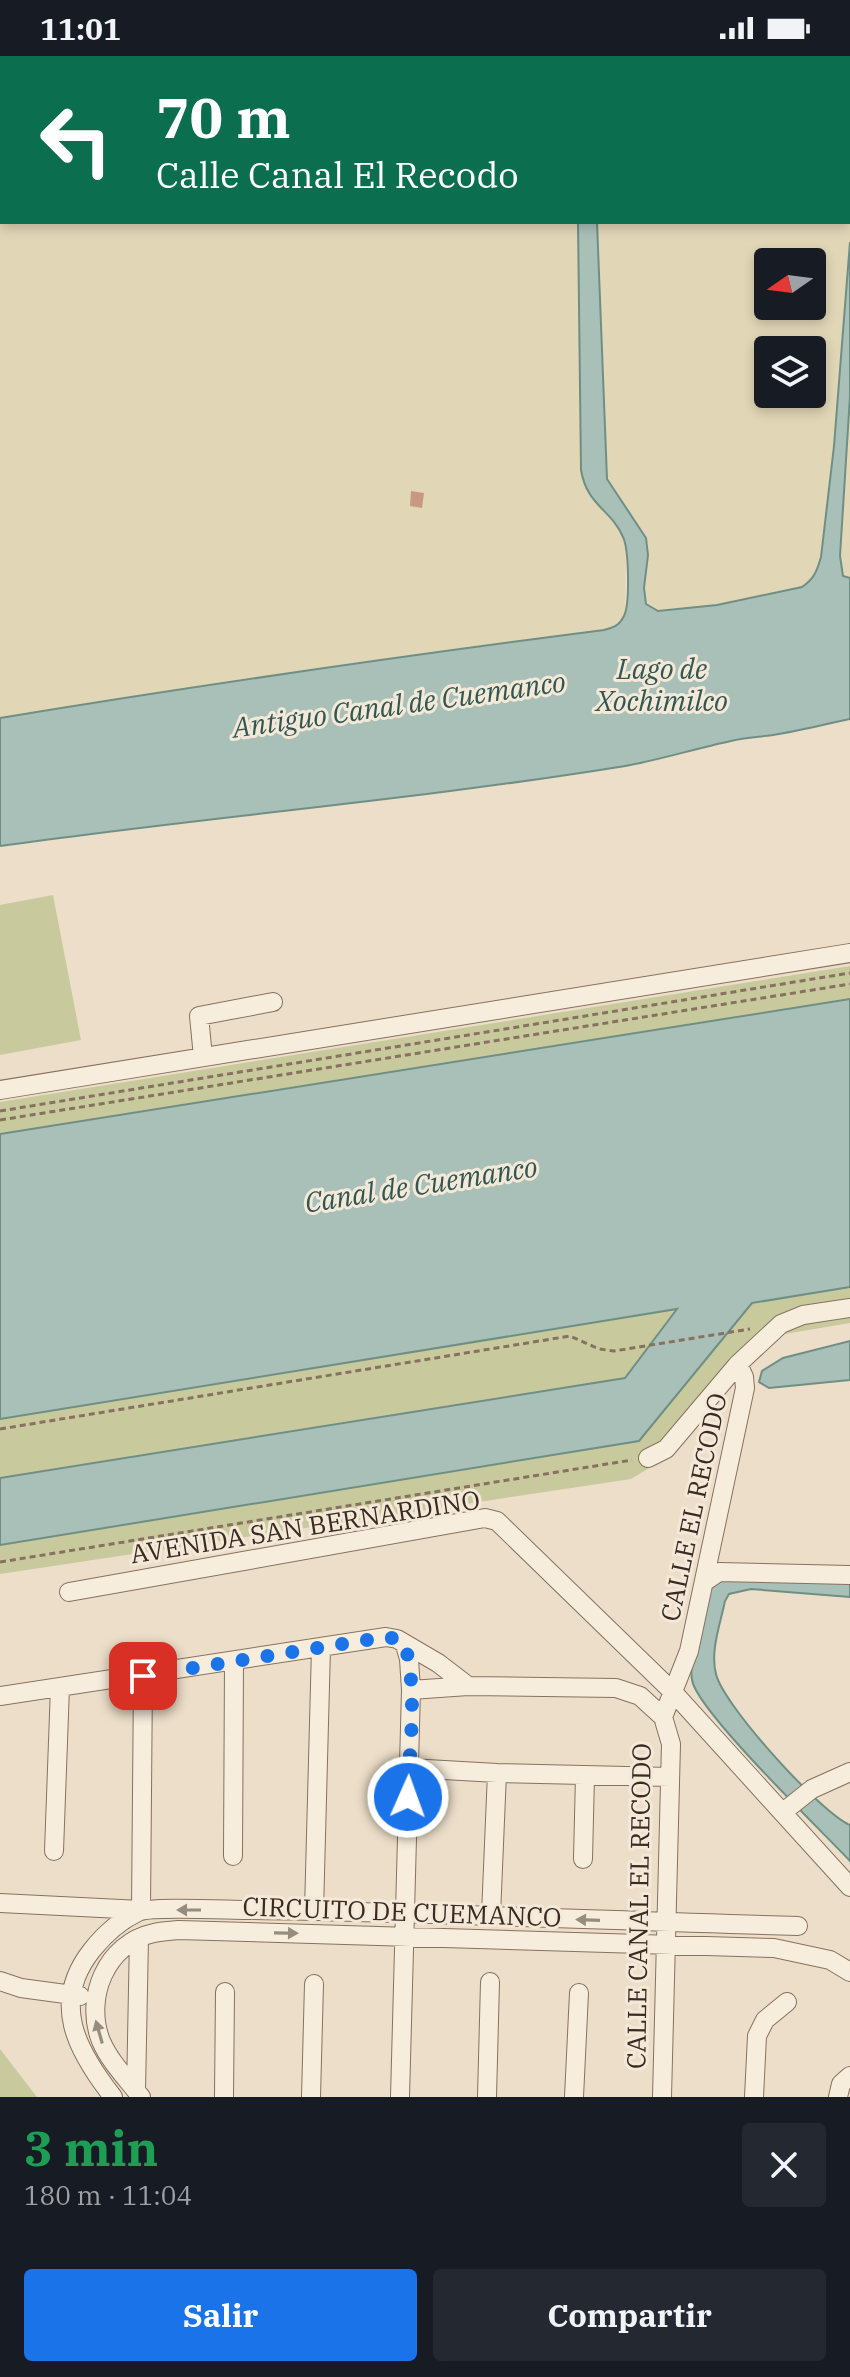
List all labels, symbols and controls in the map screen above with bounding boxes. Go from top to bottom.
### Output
text: 11:01 [40,9,121,48]
text: 70 m [156,81,291,153]
icon: left [24,88,128,192]
text: Calle Canal El Recodo [156,151,519,198]
north arrow [754,248,826,320]
map controls [754,248,826,408]
button: layers [754,336,826,408]
water label: Lago de Xochimilco [594,650,728,719]
water label: Antiguo Canal de Cuemanco [228,662,568,746]
water label: Canal de Cuemanco [302,1147,540,1221]
street label: CALLE EL RECODO [652,1390,734,1624]
street label: AVENIDA SAN BERNARDINO [128,1482,482,1570]
pin [109,1642,177,1710]
icon: arrive [121,1654,165,1698]
street label: CALLE CANAL EL RECODO [618,1743,658,2069]
position arrow [366,1755,450,1839]
street label: CIRCUITO DE CUEMANCO [242,1888,562,1934]
one-way arrow [176,1904,201,1916]
one-way arrow [575,1913,600,1926]
one-way arrow [274,1927,299,1939]
one-way arrow [92,2020,105,2044]
text: 3 min [24,2117,158,2179]
button: close [742,2123,826,2207]
text: 180 m · 11:04 [24,2178,192,2212]
button: Salir [24,2269,417,2361]
button: Compartir [433,2269,826,2361]

